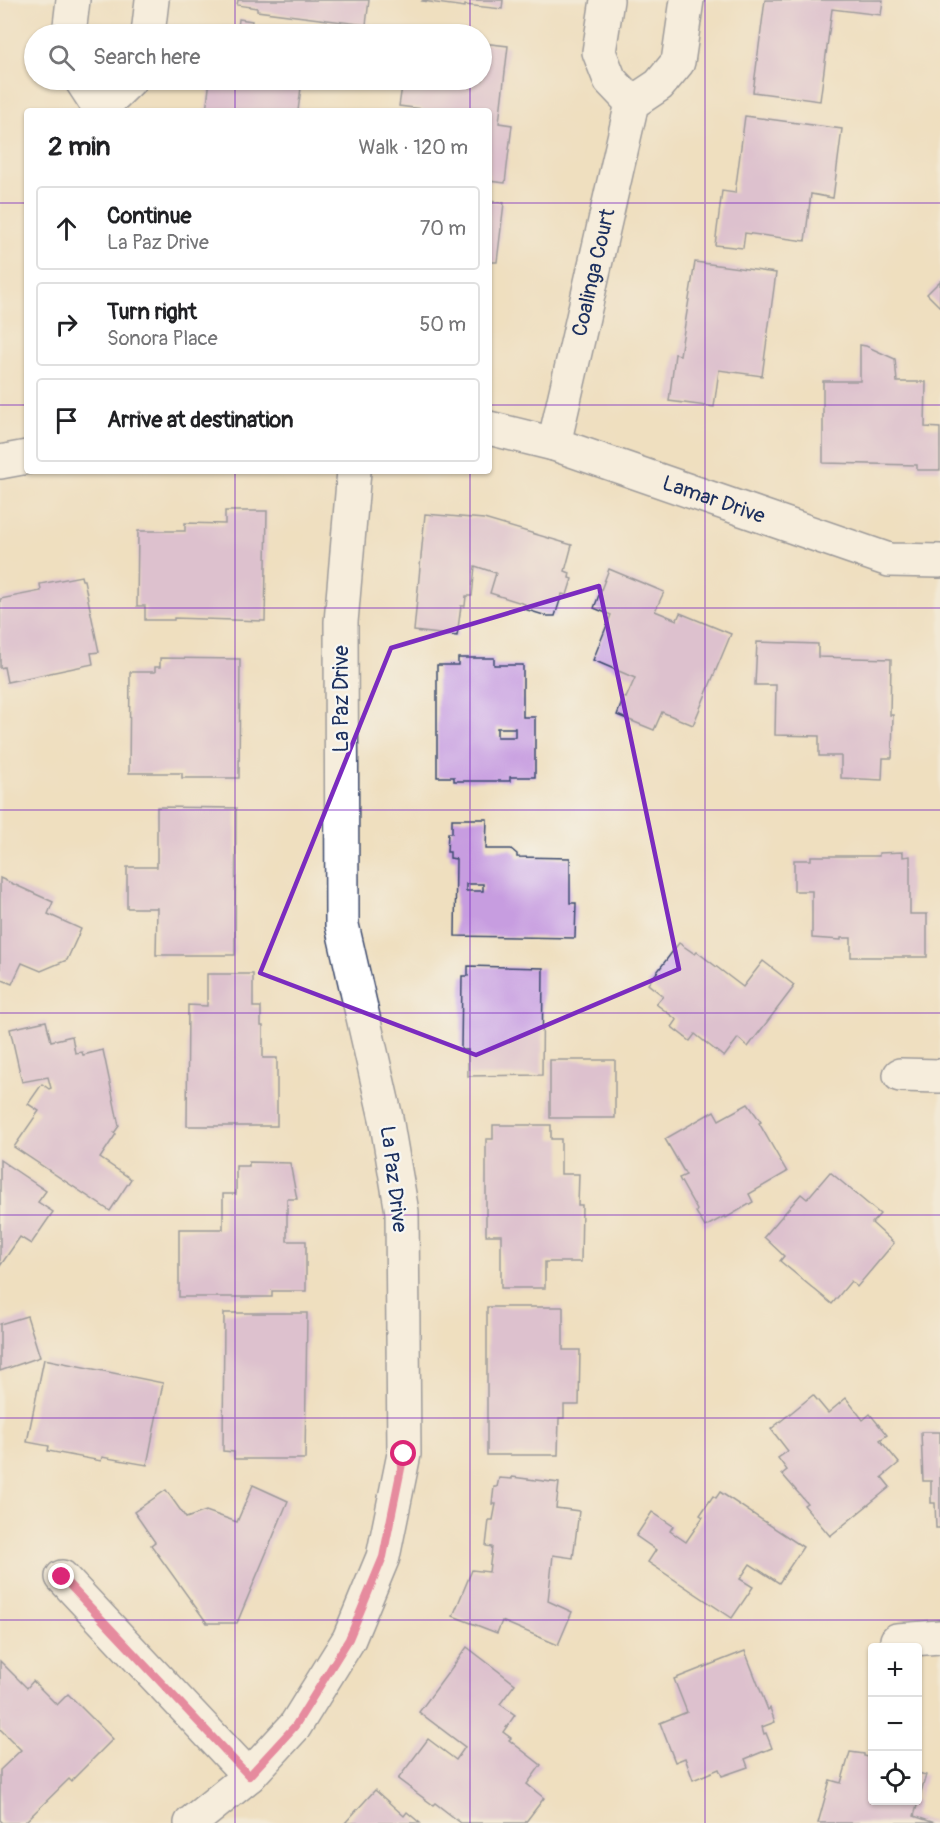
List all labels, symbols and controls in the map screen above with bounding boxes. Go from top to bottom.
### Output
search box [24,24,492,90]
icon: search [45,41,78,74]
text: Search here [93,43,200,71]
text: 2 min [48,131,110,163]
text: Walk · 120 m [359,135,468,160]
text: Continue [107,202,191,230]
street label: Coalinga Court [566,206,622,339]
icon: ahead [50,212,83,245]
text: 70 m [420,216,466,241]
text: La Paz Drive [107,230,209,255]
text: Turn right [107,298,197,326]
icon: right [50,308,83,341]
text: 50 m [419,312,466,337]
text: Sonora Place [107,326,218,351]
icon: arrive [50,404,83,437]
text: Arrive at destination [107,406,293,434]
street label: Lamar Drive [659,470,769,530]
street label: La Paz Drive [328,645,355,753]
street label: La Paz Drive [374,1124,414,1234]
route start [390,1440,416,1466]
route end [48,1563,74,1589]
map controls [868,1643,922,1805]
button: + [868,1643,922,1697]
button: − [868,1697,922,1751]
button: locate [868,1751,922,1805]

